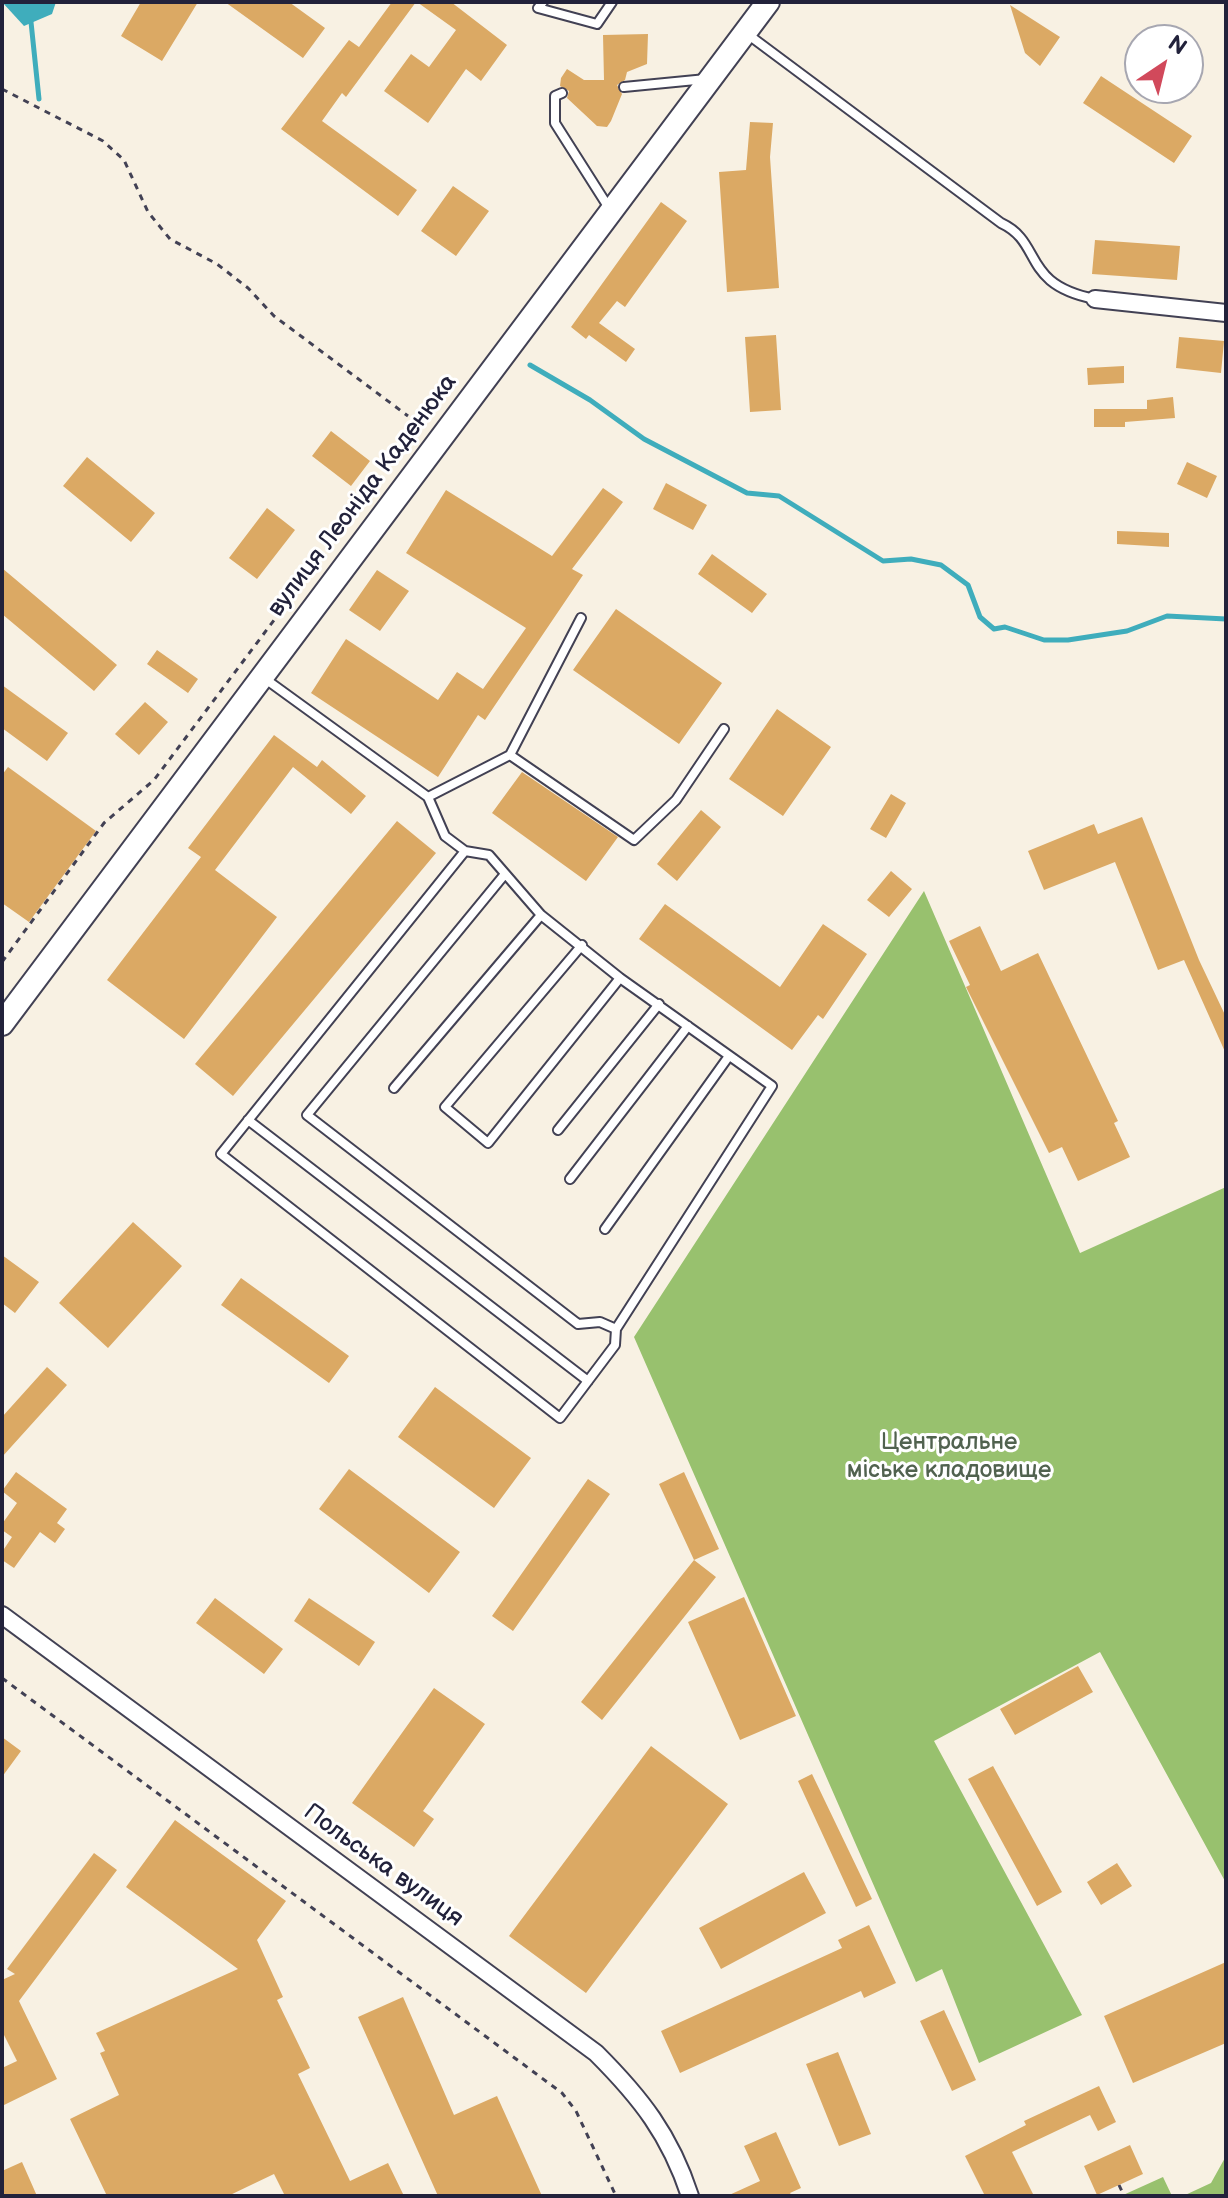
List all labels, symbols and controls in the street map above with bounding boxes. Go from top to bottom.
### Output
north arrow [1124,24,1204,104]
text: N [1162,30,1191,61]
street label: вулиця Леоніда Каденюка [262,369,464,623]
park label: Центральне міське кладовище [847,1429,1051,1485]
street label: Польська вулиця [297,1798,469,1934]

